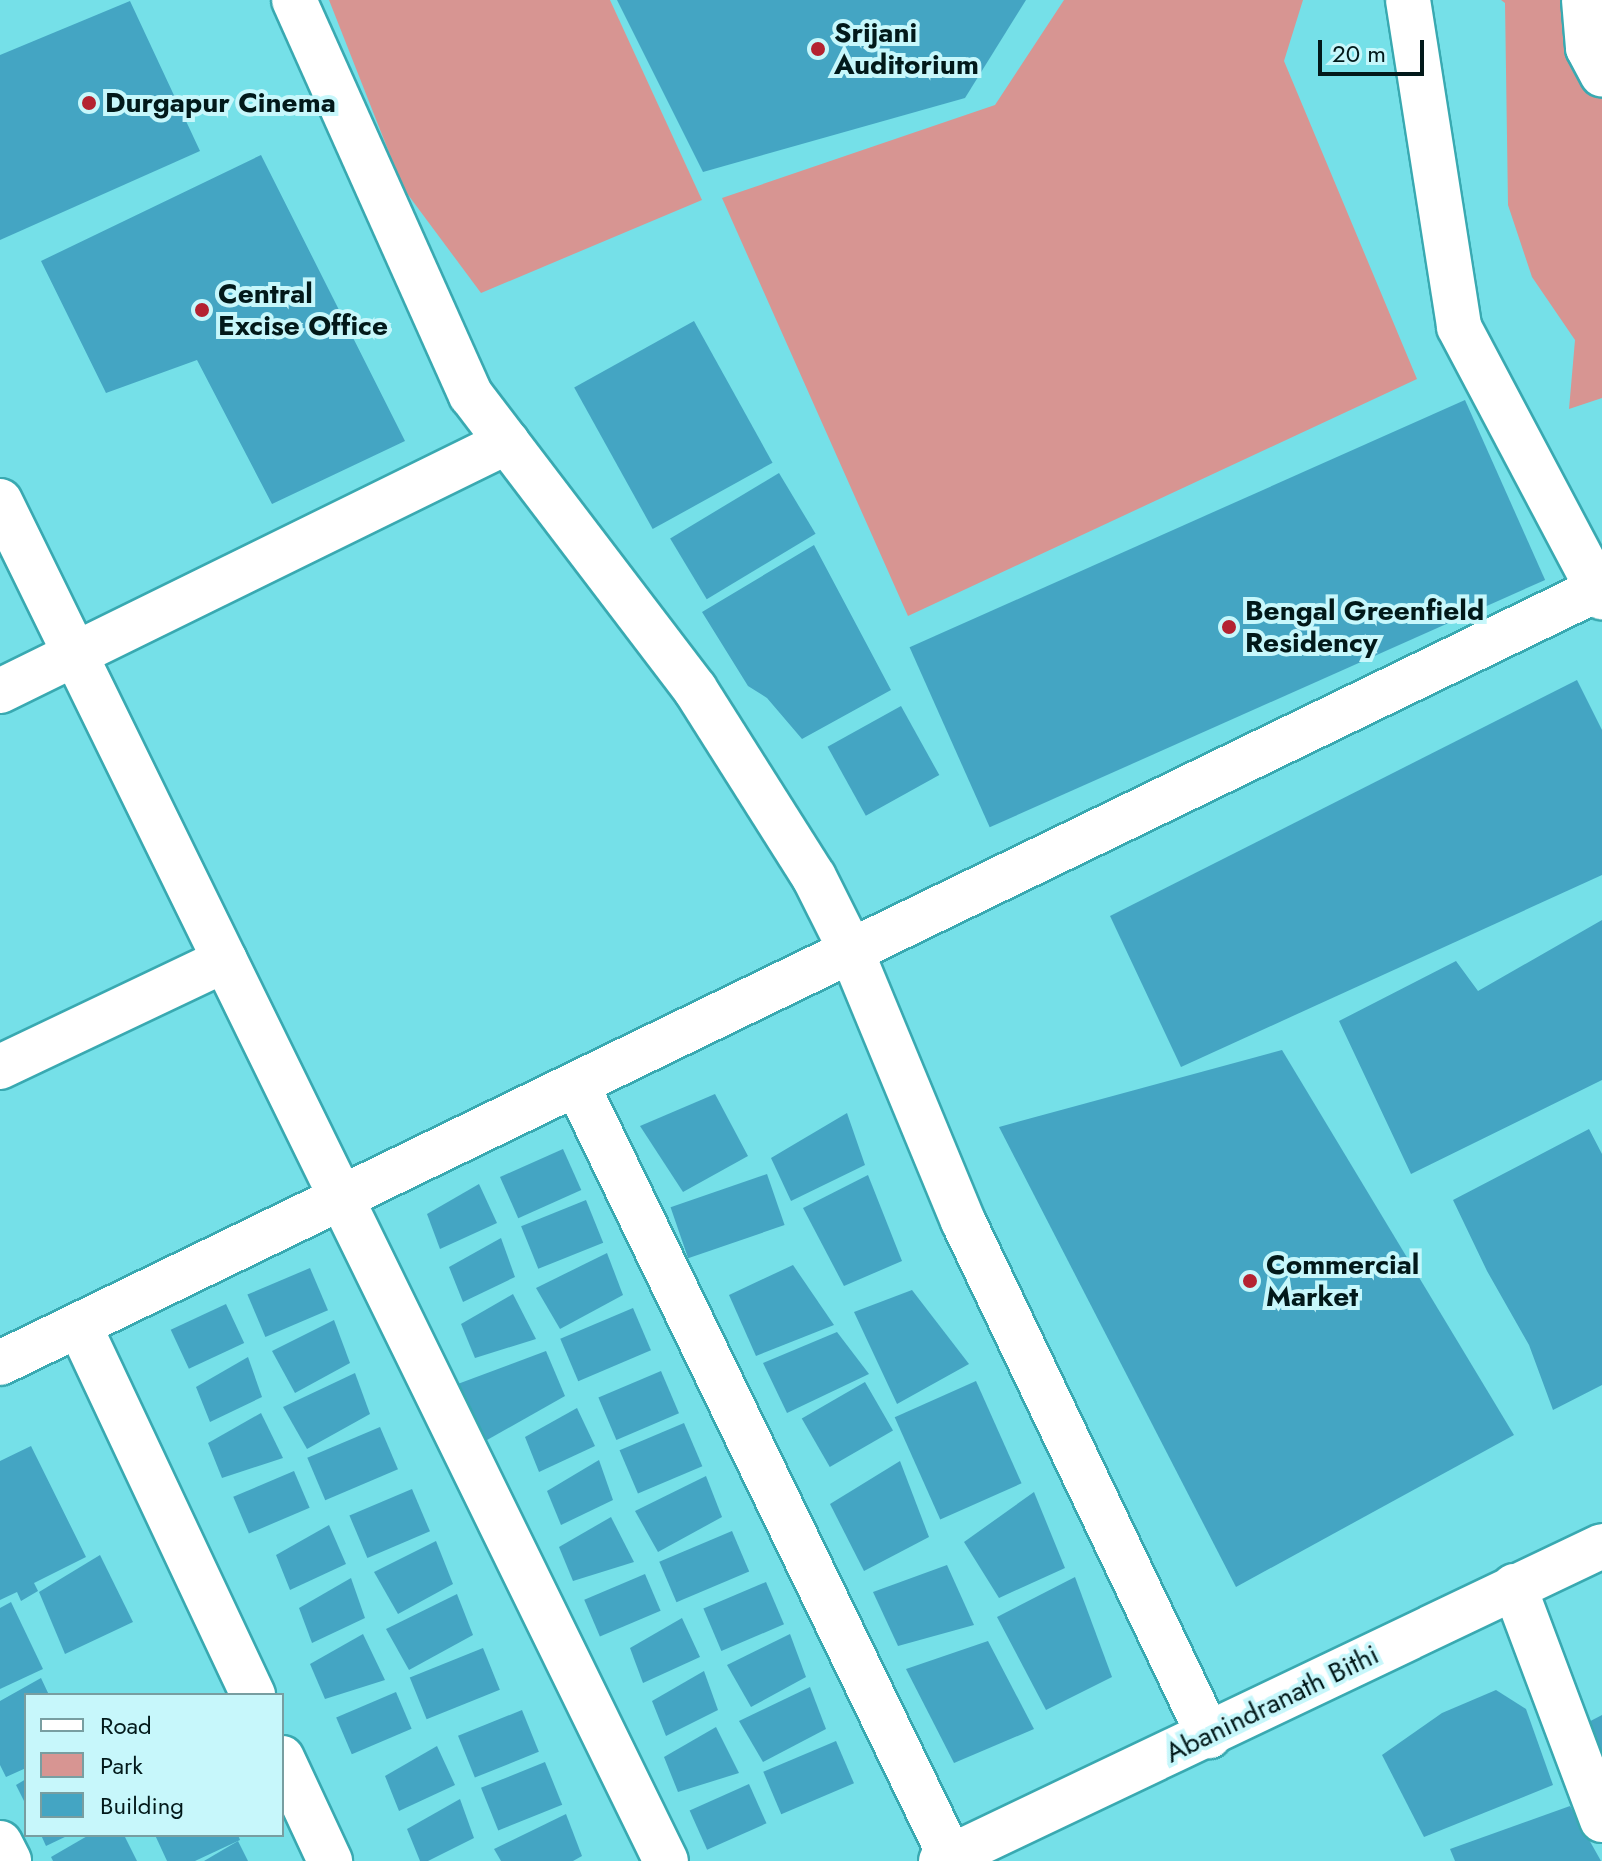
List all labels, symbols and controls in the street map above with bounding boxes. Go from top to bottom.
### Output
place label: Srijani Auditorium [834,16,979,82]
scale bar [1322,24,1428,74]
text: 20 m [1332,36,1386,71]
marker: Srijani Auditorium [809,40,827,58]
place label: Durgapur Cinema [105,86,336,120]
marker: Durgapur Cinema [80,94,98,112]
place label: Central Excise Office [218,277,388,343]
marker: Central Excise Office [193,301,211,319]
place label: Bengal Greenfield Residency [1245,594,1484,660]
marker: Bengal Greenfield Residency [1220,618,1238,636]
place label: Commercial Market [1266,1248,1419,1314]
marker: Commercial Market [1241,1272,1259,1290]
street label: Abanindranath Bithi [1160,1638,1384,1770]
legend [24,1693,284,1837]
text: Road [100,1708,152,1743]
text: Park [100,1748,143,1783]
text: Building [100,1788,184,1823]

